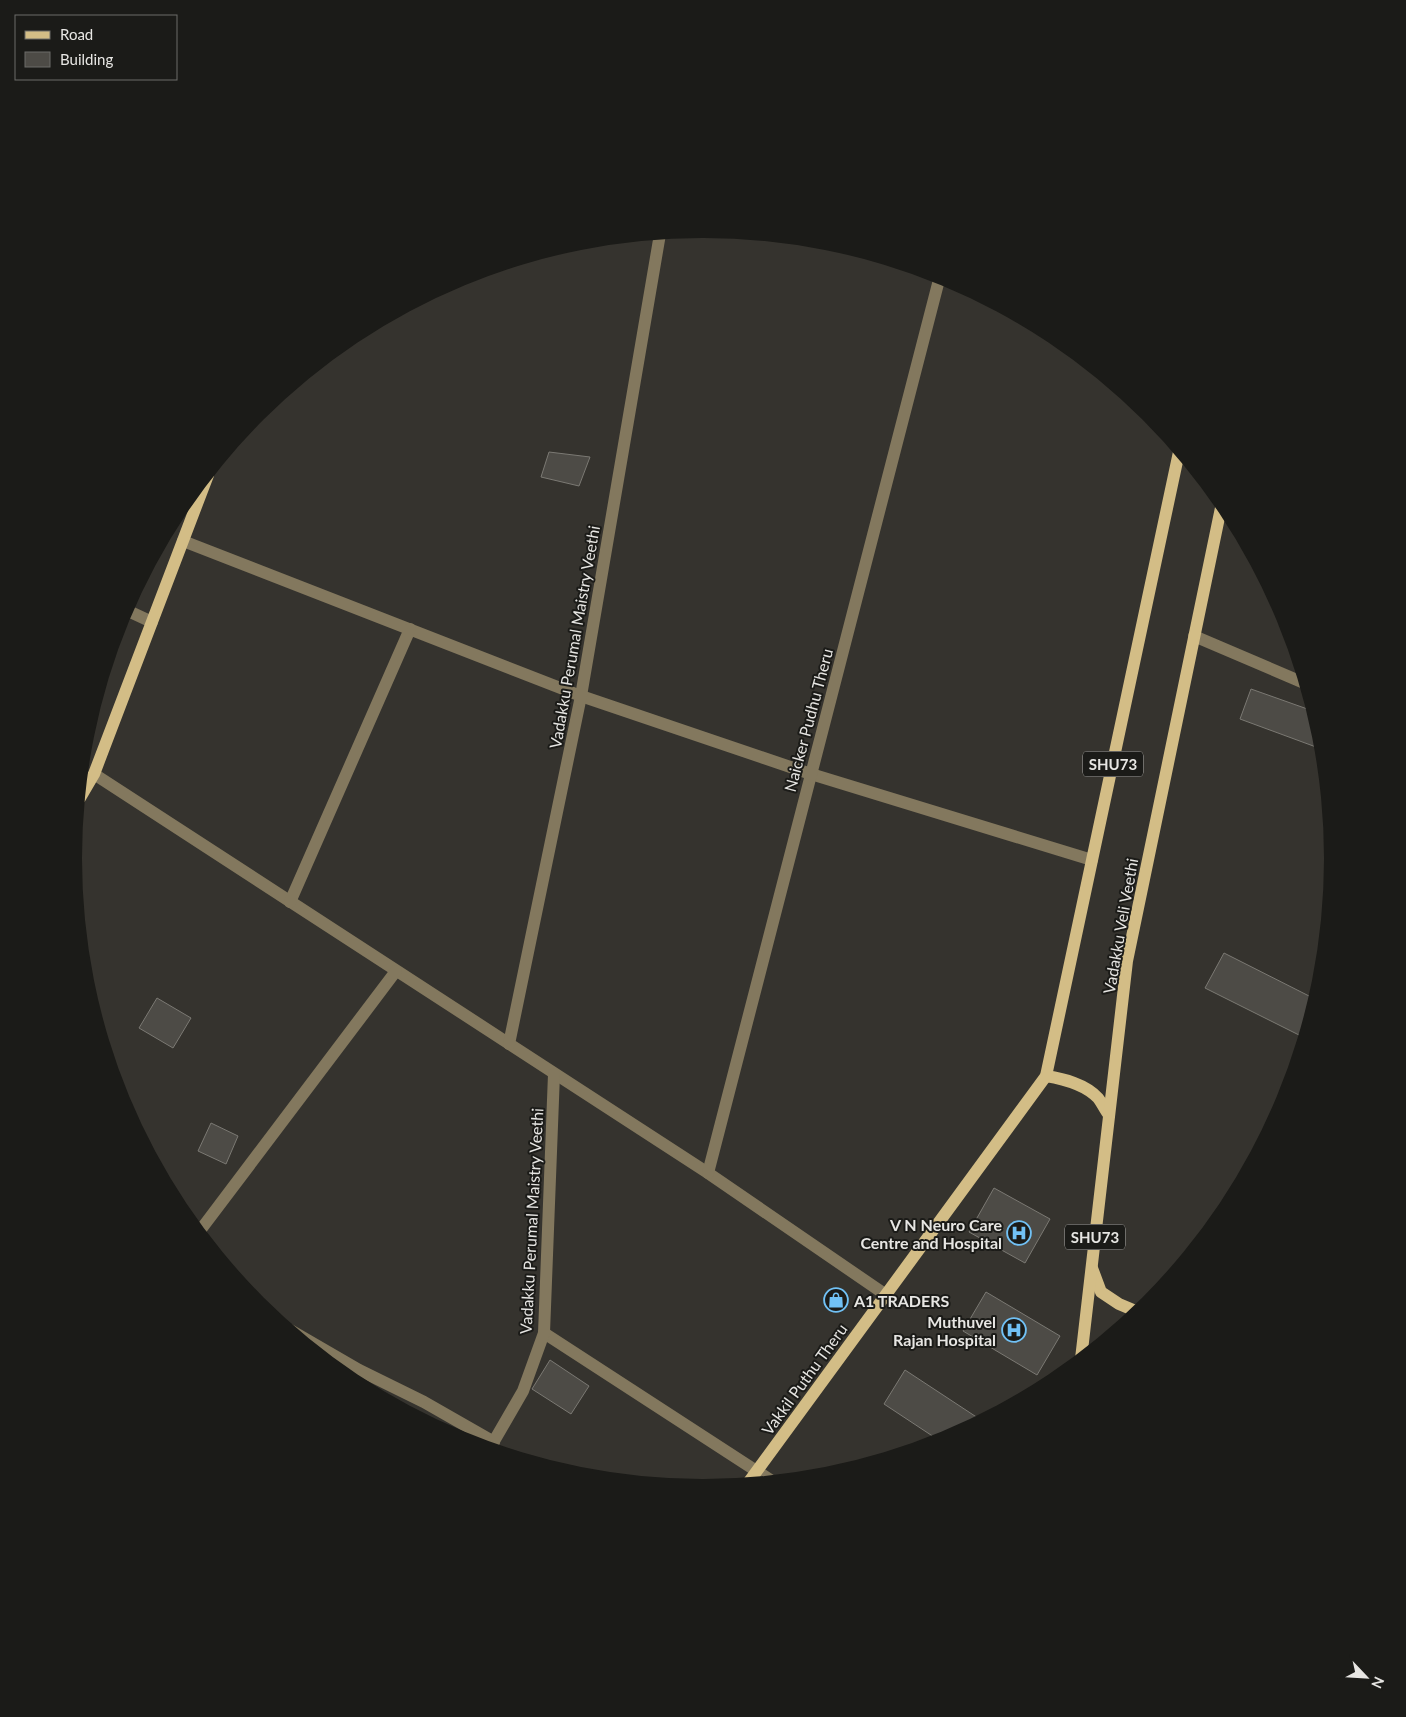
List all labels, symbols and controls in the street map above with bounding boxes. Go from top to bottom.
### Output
legend [15,15,178,80]
text: Road [60,25,93,43]
text: Building [60,50,113,68]
street label: Vadakku Perumal Maistry Veethi [545,524,603,750]
street label: Naicker Pudhu Theru [780,646,836,794]
road number: SHU73 [1083,752,1143,776]
street label: Vadakku Veli Veethi [1099,857,1141,995]
street label: Vadakku Perumal Maistry Veethi [516,1107,546,1335]
place label: V N Neuro Care Centre and Hospital [860,1215,1002,1252]
hospital icon: V N Neuro Care Centre and Hospital [1006,1220,1032,1246]
road number: SHU73 [1065,1224,1125,1250]
shop icon: A1 TRADERS [823,1287,849,1313]
place label: A1 TRADERS [853,1291,949,1310]
place label: Muthuvel Rajan Hospital [893,1312,996,1349]
hospital icon: Muthuvel Rajan Hospital [1001,1317,1027,1343]
street label: Vakkil Puthu Theru [757,1320,851,1438]
north arrow [1341,1652,1391,1702]
text: N [1368,1674,1388,1691]

